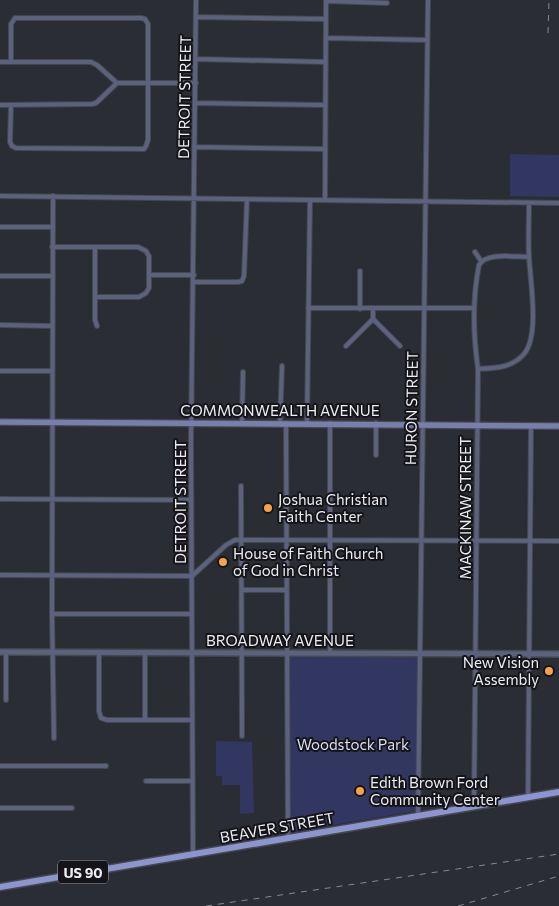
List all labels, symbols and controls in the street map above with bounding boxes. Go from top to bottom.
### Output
street label: DETROIT STREET [174,34,194,159]
street label: HURON STREET [401,350,421,465]
street label: COMMONWEALTH AVENUE [180,401,380,419]
street label: MACKINAW STREET [456,436,474,580]
street label: DETROIT STREET [171,440,189,564]
place label: Joshua Christian Faith Center [278,490,388,525]
marker: Joshua Christian Faith Center [262,502,274,514]
place label: House of Faith Church of God in Christ [233,544,383,579]
marker: House of Faith Church of God in Christ [217,556,229,568]
street label: BROADWAY AVENUE [206,631,354,649]
place label: New Vision Assembly [463,653,539,688]
marker: New Vision Assembly [543,665,555,677]
park label: Woodstock Park [297,735,409,753]
place label: Edith Brown Ford Community Center [370,773,500,808]
marker: Edith Brown Ford Community Center [354,785,366,797]
street label: BEAVER STREET [218,808,336,846]
road number: US 90 [58,860,108,884]

